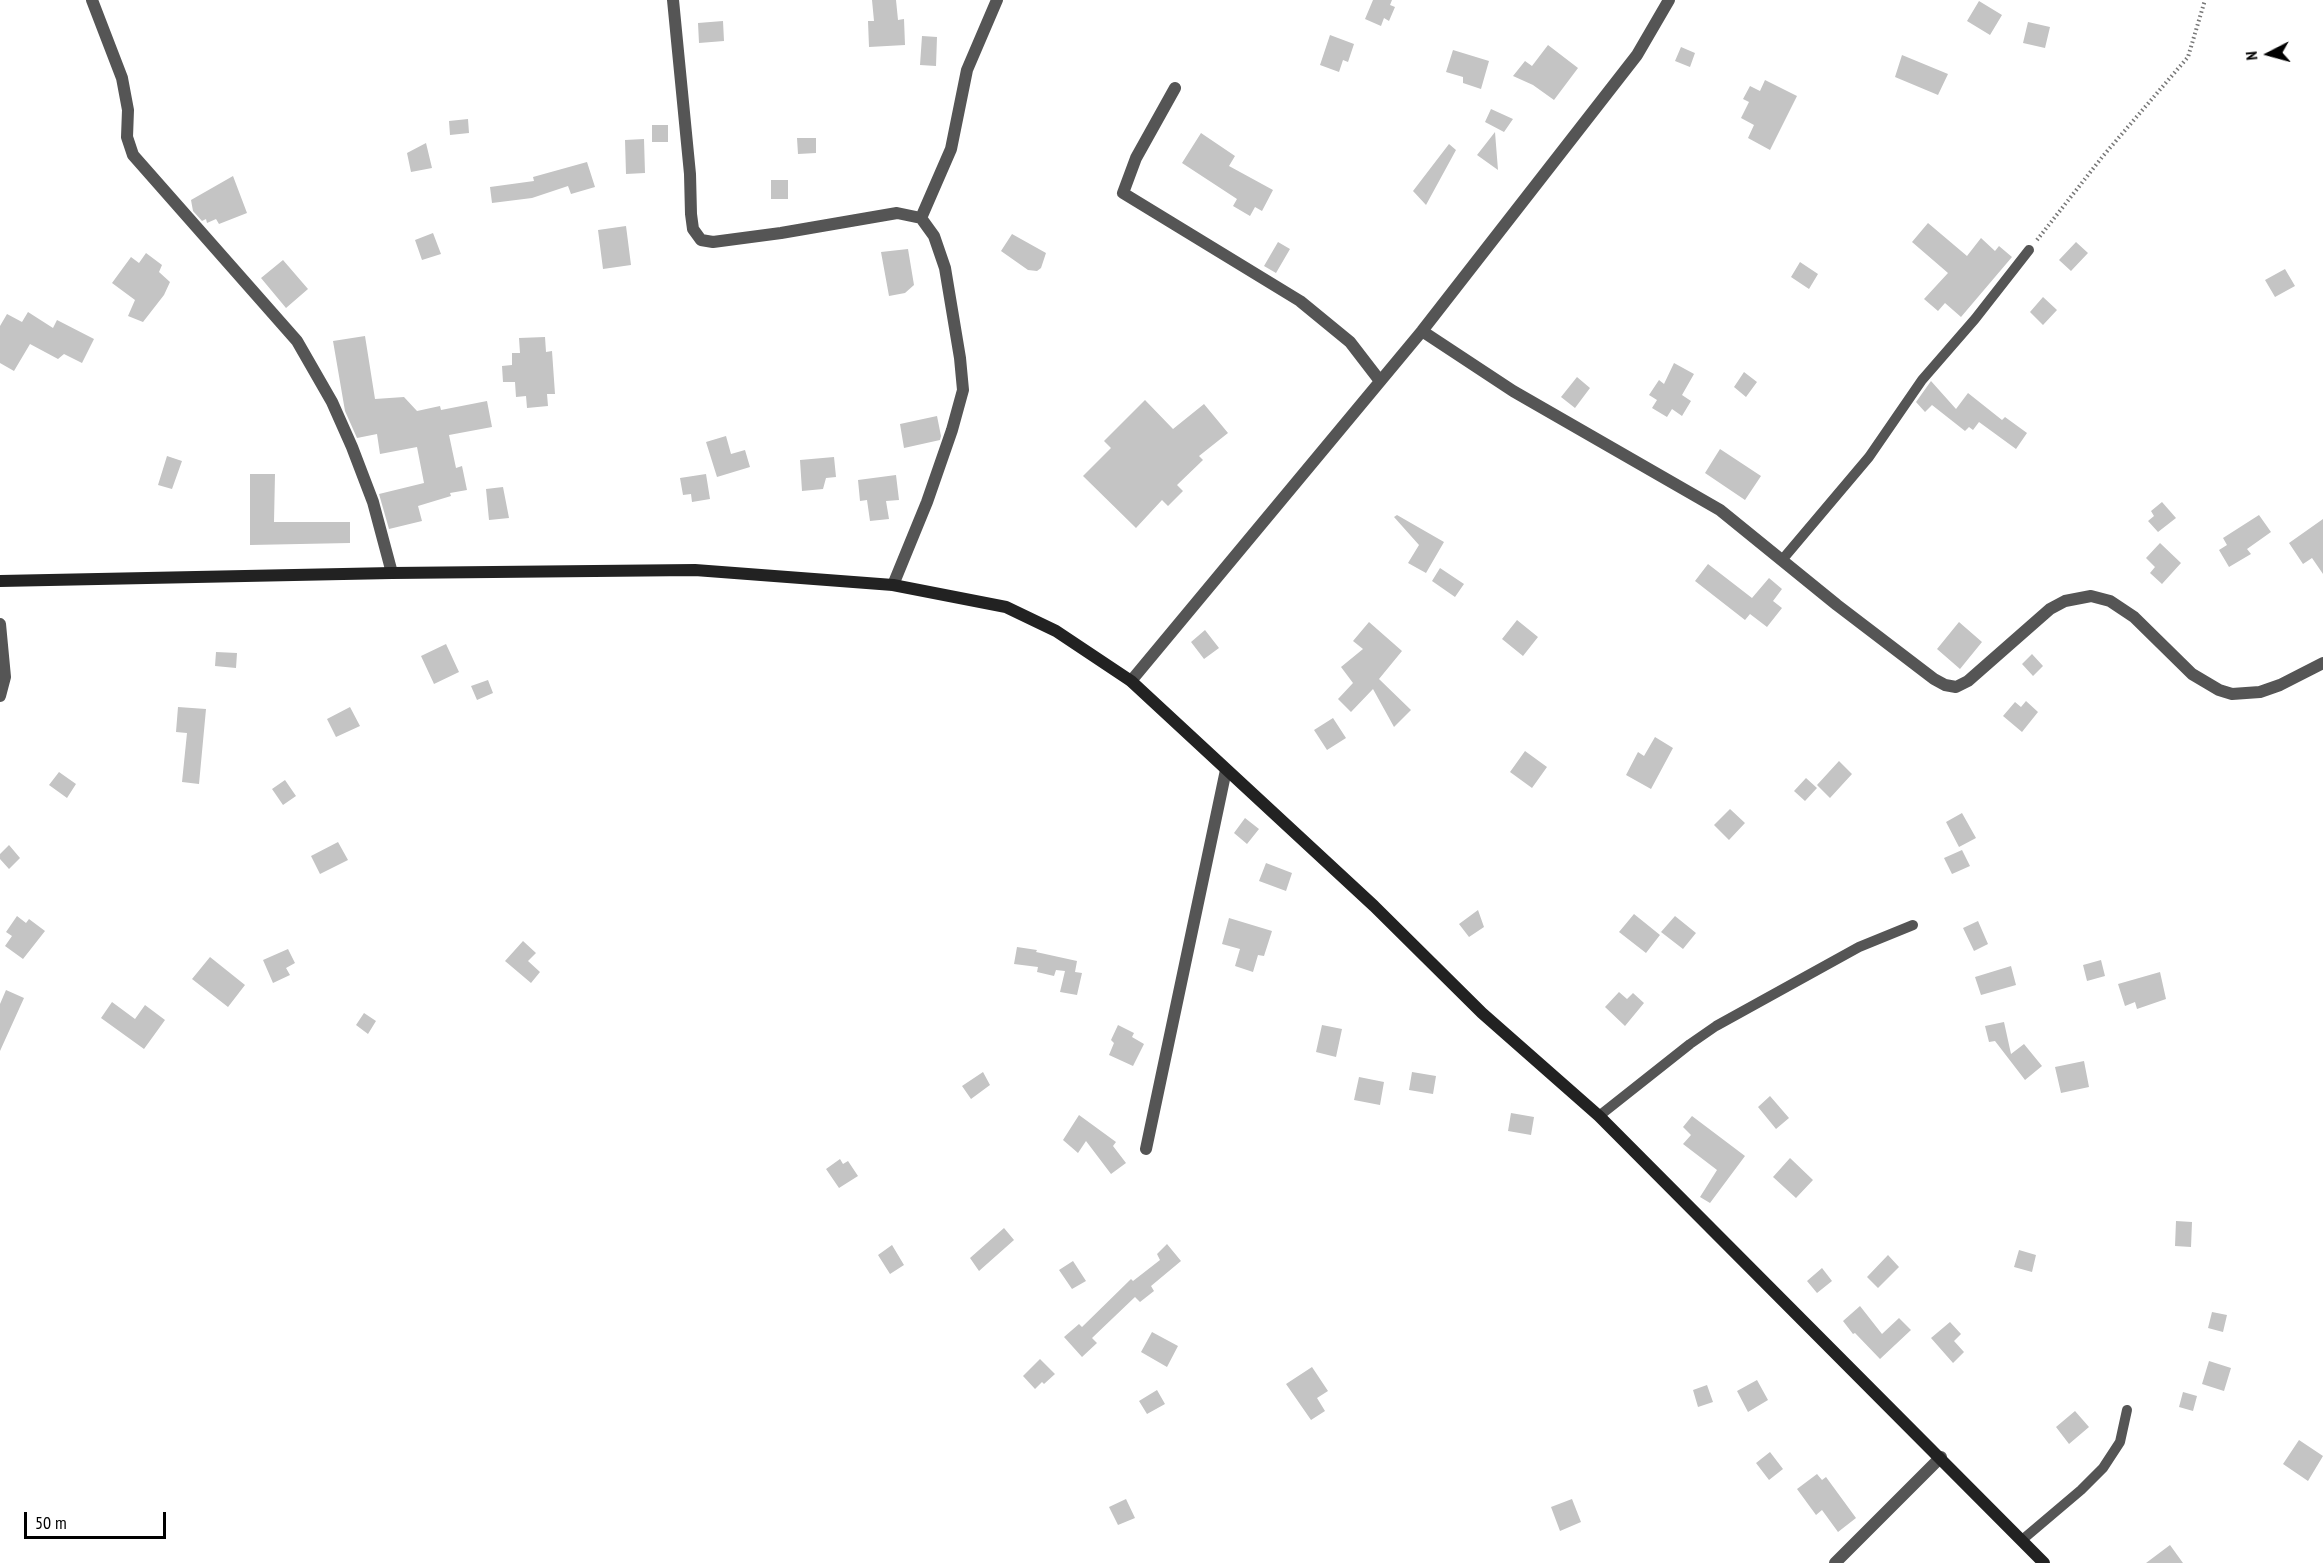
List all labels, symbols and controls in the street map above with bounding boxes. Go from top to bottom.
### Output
north arrow [2239,24,2299,84]
text: N [2241,51,2261,61]
scale bar [27,1500,170,1538]
text: 50 m [35,1511,67,1534]

